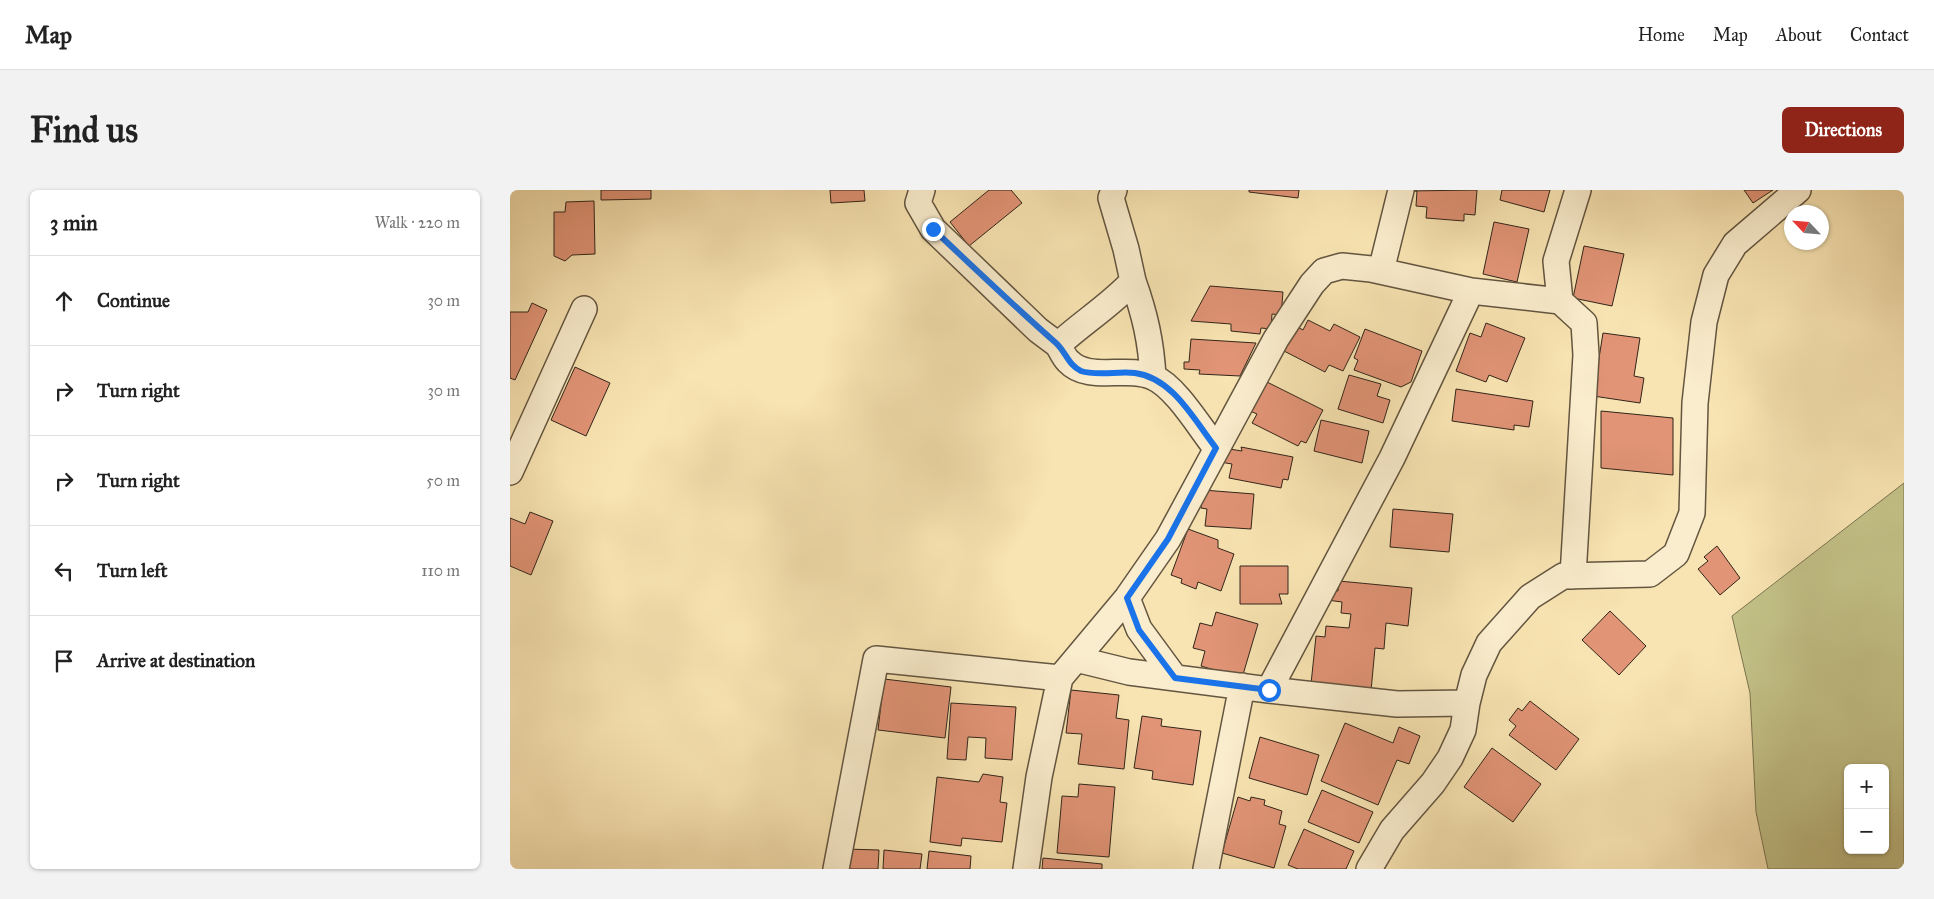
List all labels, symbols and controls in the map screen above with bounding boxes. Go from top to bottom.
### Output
text: Map [25,20,72,50]
text: Home [1638,24,1685,46]
text: Map [1713,24,1748,46]
text: About [1776,24,1822,46]
text: Contact [1850,24,1909,46]
button: Directions [1782,107,1904,153]
text: Find us [30,109,138,152]
north arrow [1784,205,1829,250]
text: 3 min [50,210,98,236]
text: Walk · 220 m [375,213,460,232]
route end [922,218,945,241]
icon: ahead [50,287,78,315]
text: Continue [97,289,170,312]
text: 30 m [427,291,460,310]
icon: right [50,377,78,405]
text: Turn right [97,379,180,402]
text: 30 m [427,381,460,400]
icon: right [50,467,78,495]
text: Turn right [97,469,180,492]
text: 50 m [426,471,460,490]
icon: left [50,557,78,585]
text: Turn left [97,559,167,582]
text: 110 m [421,561,460,580]
icon: arrive [50,647,78,675]
text: Arrive at destination [97,649,255,672]
route start [1258,679,1281,702]
map controls [1844,764,1889,854]
button: + [1844,764,1889,809]
button: − [1844,809,1889,854]

